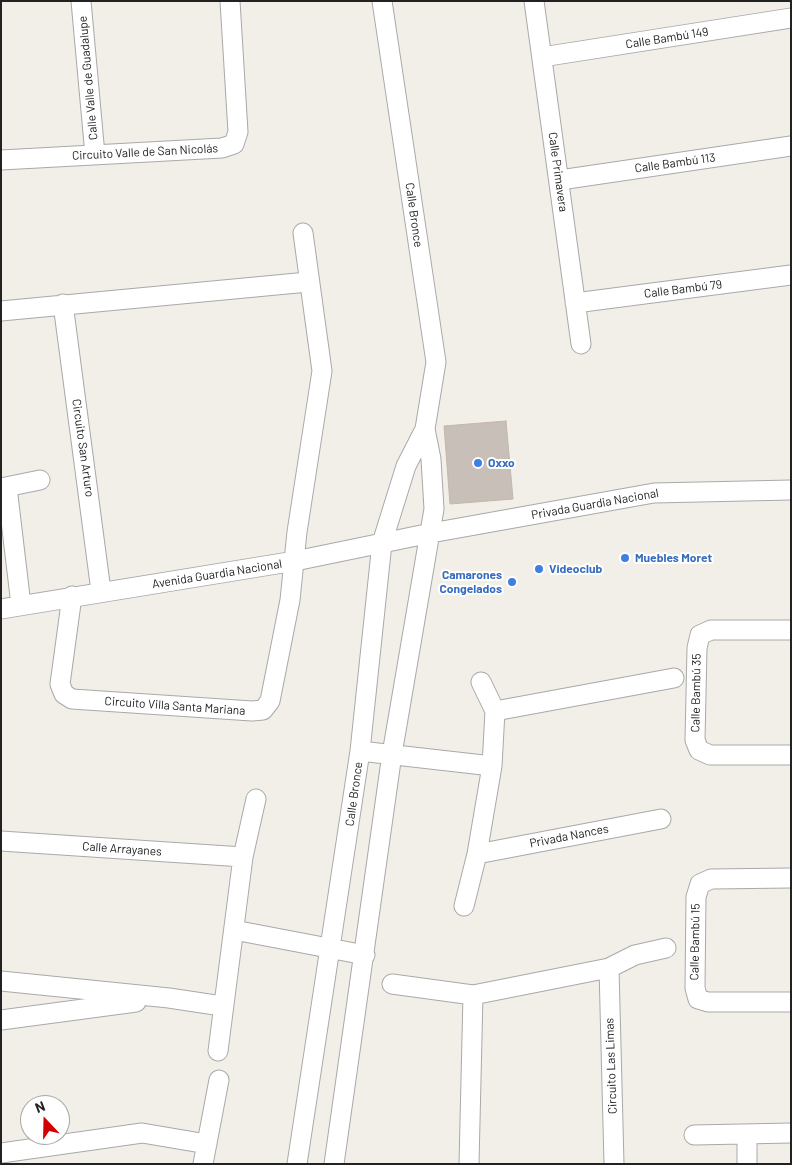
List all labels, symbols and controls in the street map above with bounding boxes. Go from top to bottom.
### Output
street label: Calle Valle de Guadalupe [75,15,101,141]
street label: Calle Bambú 149 [625,24,709,52]
street label: Calle Primavera [545,131,571,213]
street label: Circuito Valle de San Nicolás [72,141,218,163]
street label: Calle Bambú 113 [634,150,716,176]
street label: Calle Bronce [402,182,426,248]
street label: Calle Bambú 79 [643,277,723,301]
street label: Circuito San Arturo [69,398,97,498]
place label: Oxxo [488,456,515,470]
marker: Oxxo [472,457,484,469]
street label: Privada Guardia Nacional [530,486,660,522]
place label: Muebles Moret [635,551,712,565]
marker: Muebles Moret [619,552,631,564]
street label: Avenida Guardia Nacional [151,557,283,591]
place label: Videoclub [549,562,602,576]
marker: Videoclub [533,563,545,575]
place label: Camarones Congelados [439,568,502,596]
marker: Camarones Congelados [506,576,518,588]
street label: Calle Bambú 35 [688,653,704,733]
street label: Circuito Villa Santa Mariana [104,694,246,718]
street label: Calle Bronce [342,761,366,827]
street label: Privada Nances [528,821,610,851]
street label: Calle Arrayanes [82,839,162,859]
street label: Calle Bambú 15 [687,903,703,981]
street label: Circuito Las Limas [602,1018,620,1114]
north arrow [20,1095,70,1145]
text: N [32,1097,47,1116]

